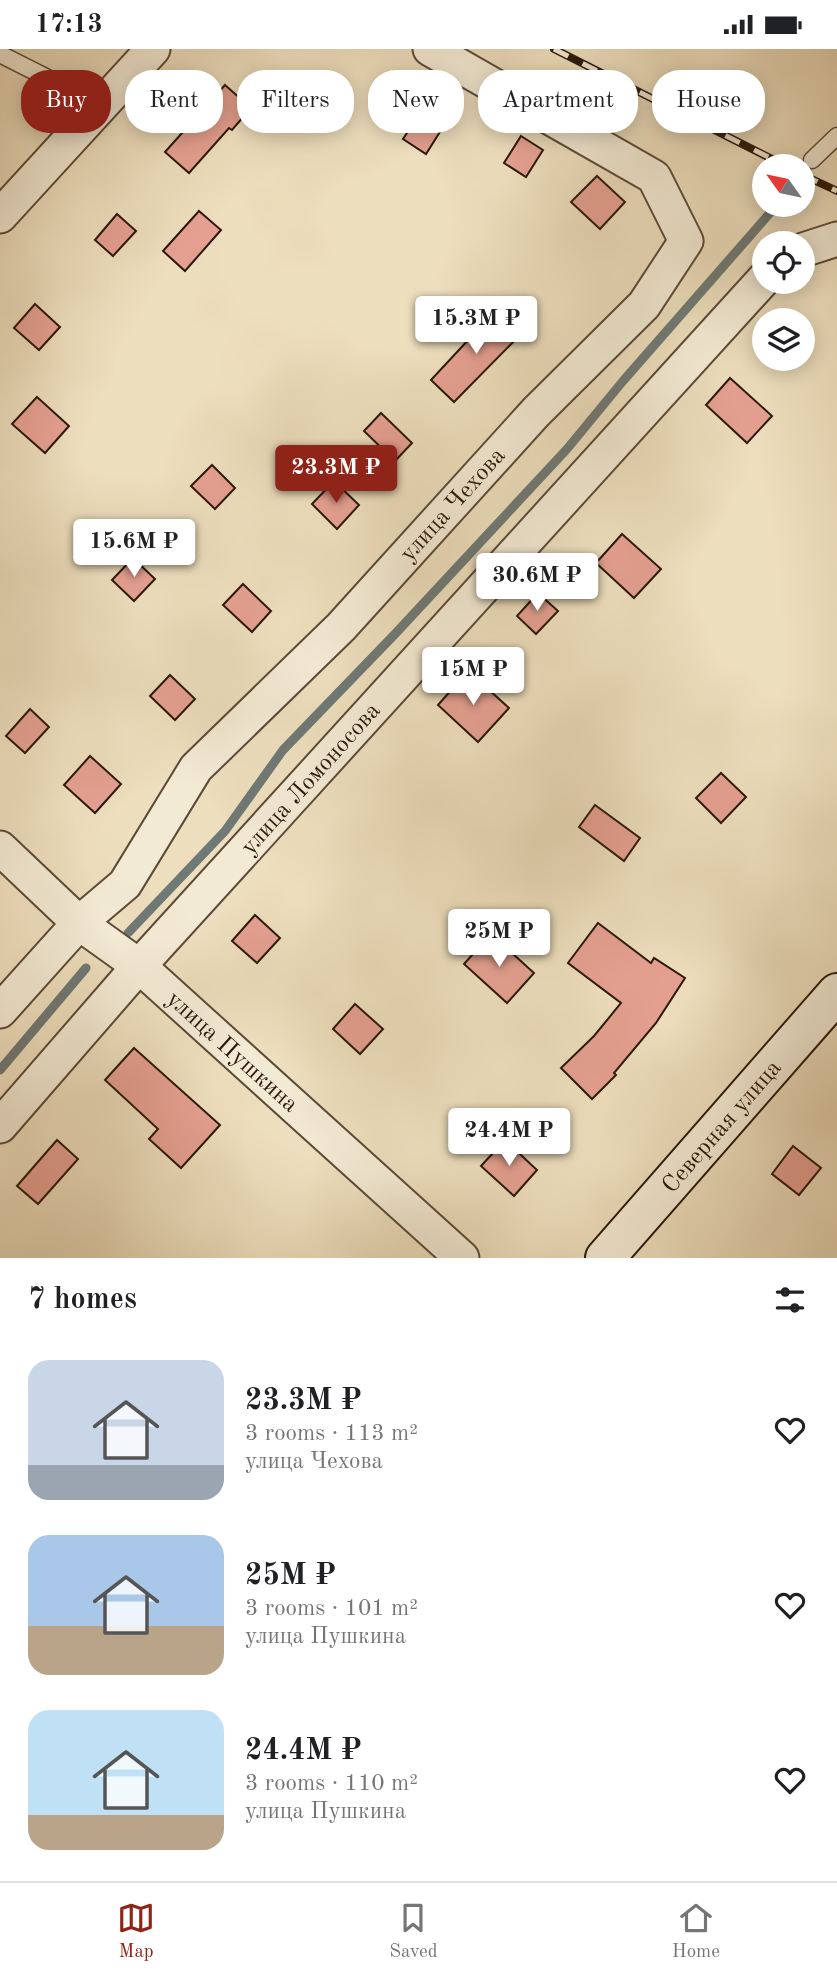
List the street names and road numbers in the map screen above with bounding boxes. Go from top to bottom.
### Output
street label: улица Чехова [396,444,511,567]
street label: улица Ломоносова [237,699,386,860]
street label: улица Пушкина [161,987,302,1118]
street label: Северная улица [658,1056,787,1198]

